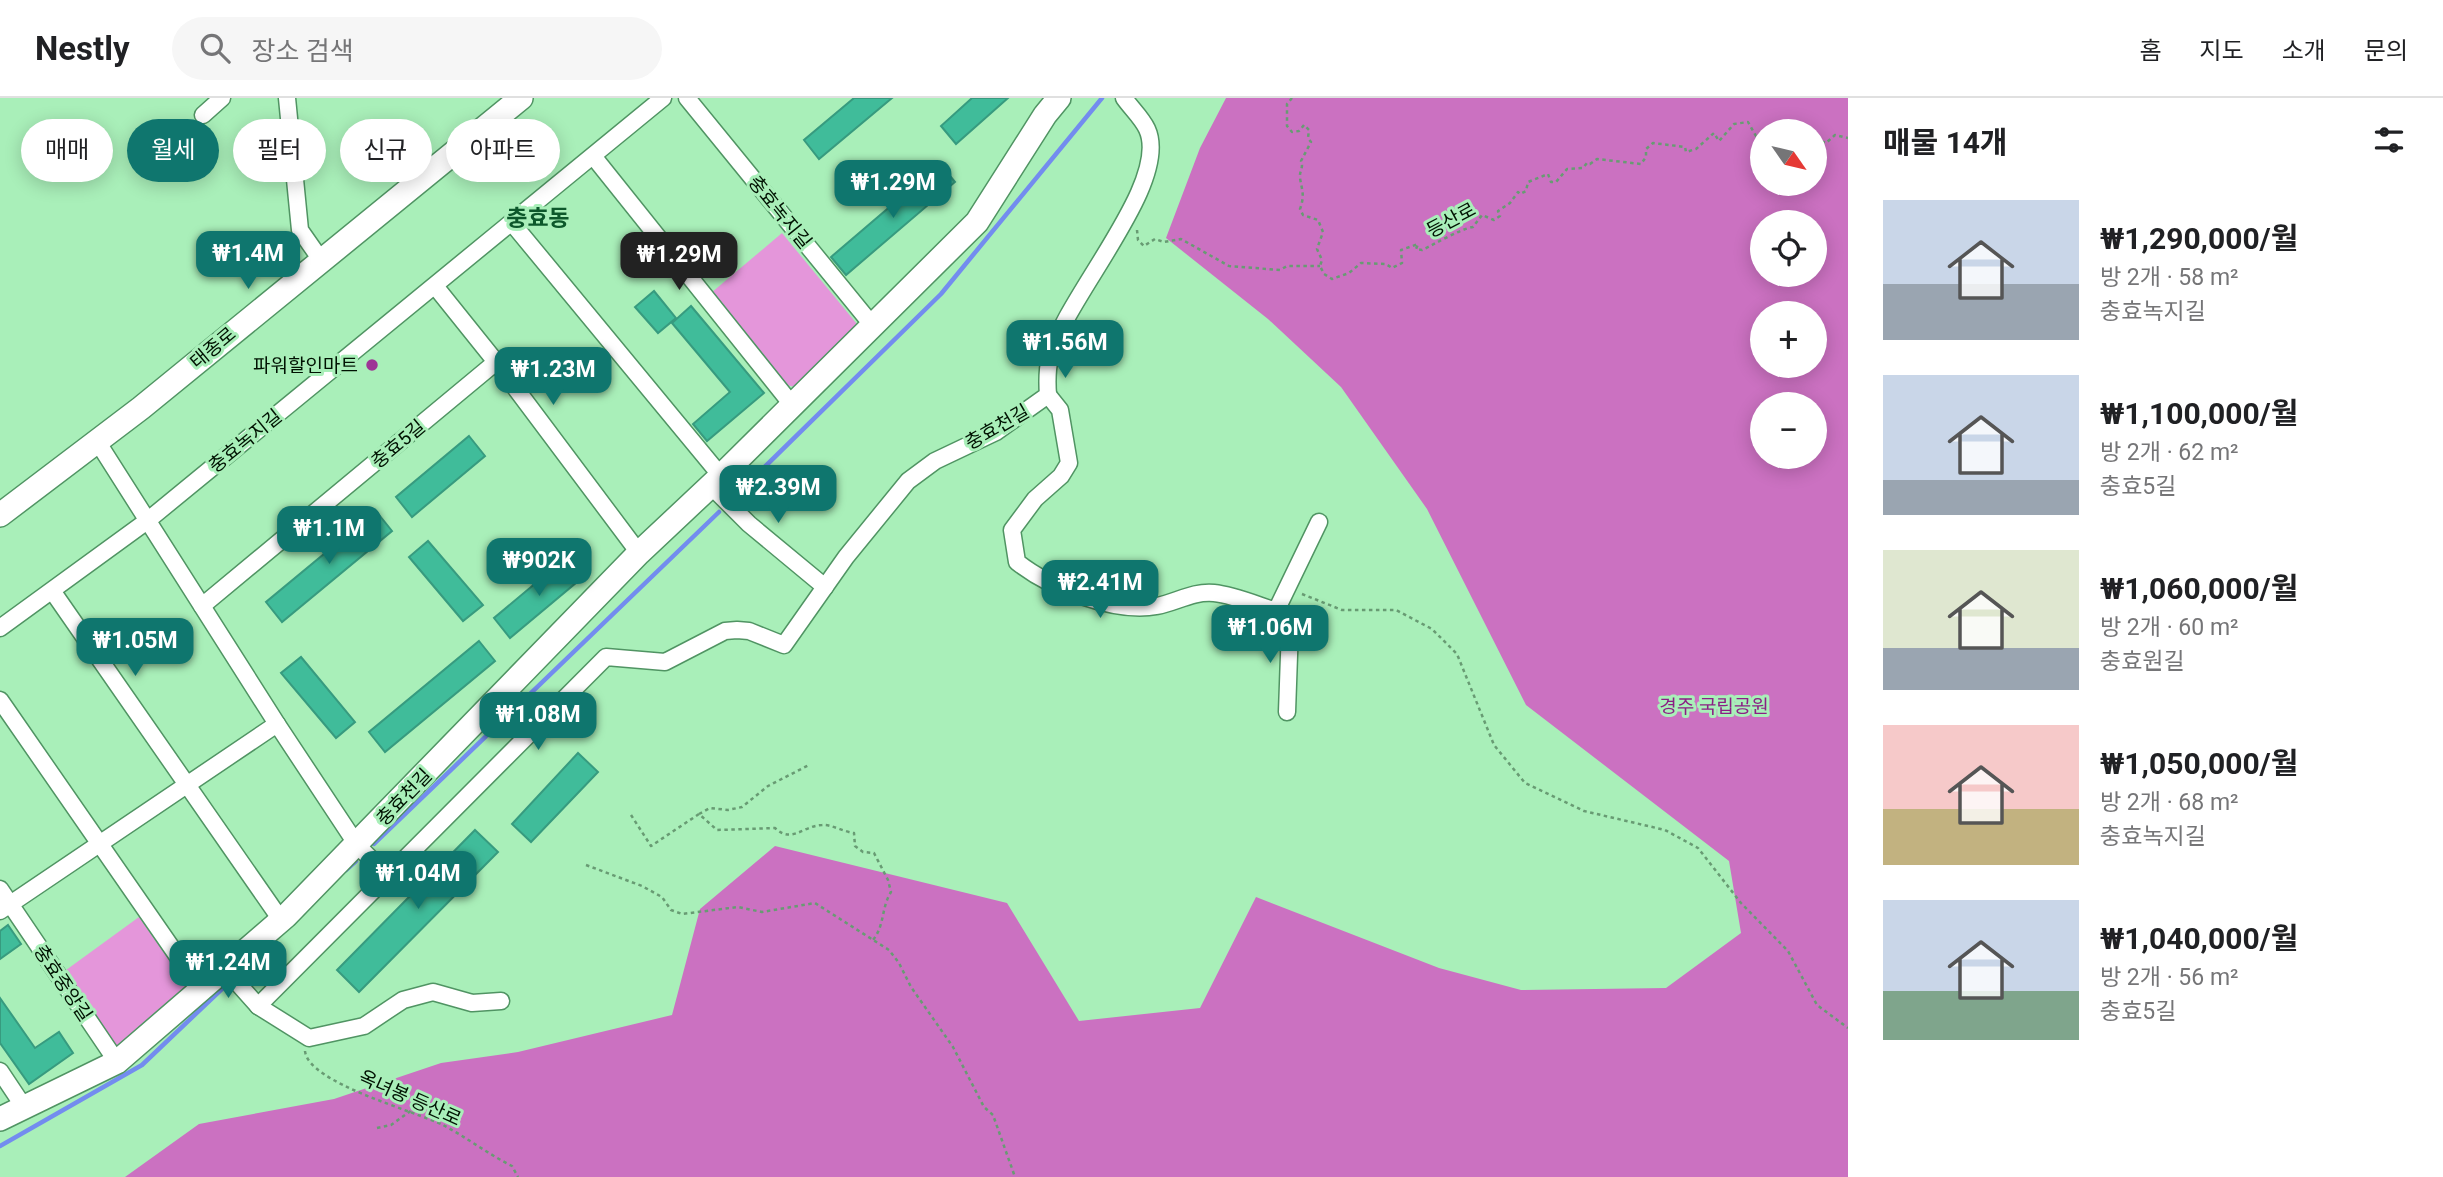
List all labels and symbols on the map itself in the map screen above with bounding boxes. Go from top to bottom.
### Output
north arrow [1750,119,1827,196]
pin: ₩1.29M [836,160,950,220]
street label: 충효녹지길 [744,171,816,253]
street label: 등산로 [1422,198,1480,242]
district label: 충효동 [506,205,570,232]
pin: ₩1.4M [199,232,297,291]
pin: ₩1.29M [622,232,736,292]
pin: ₩1.56M [1008,320,1122,380]
street label: 태종로 [186,322,240,374]
pin: ₩1.23M [496,348,610,407]
place label: 파워할인마트 [253,354,358,377]
marker: 파워할인마트 [364,357,380,373]
street label: 충효천길 [961,400,1033,454]
street label: 충효녹지길 [204,405,286,477]
street label: 충효5길 [366,415,430,473]
pin: ₩2.39M [721,466,835,525]
pin: ₩1.1M [280,506,378,566]
pin: ₩902K [490,538,588,598]
pin: ₩2.41M [1043,560,1157,620]
pin: ₩1.06M [1213,606,1327,665]
pin: ₩1.05M [78,618,192,678]
pin: ₩1.08M [481,692,595,752]
park label: 경주 국립공원 [1659,695,1769,718]
street label: 충효천길 [371,764,437,830]
pin: ₩1.04M [361,852,475,911]
street label: 충효중앙길 [29,940,97,1026]
pin: ₩1.24M [171,940,285,1000]
street label: 옥녀봉 등산로 [355,1065,465,1131]

